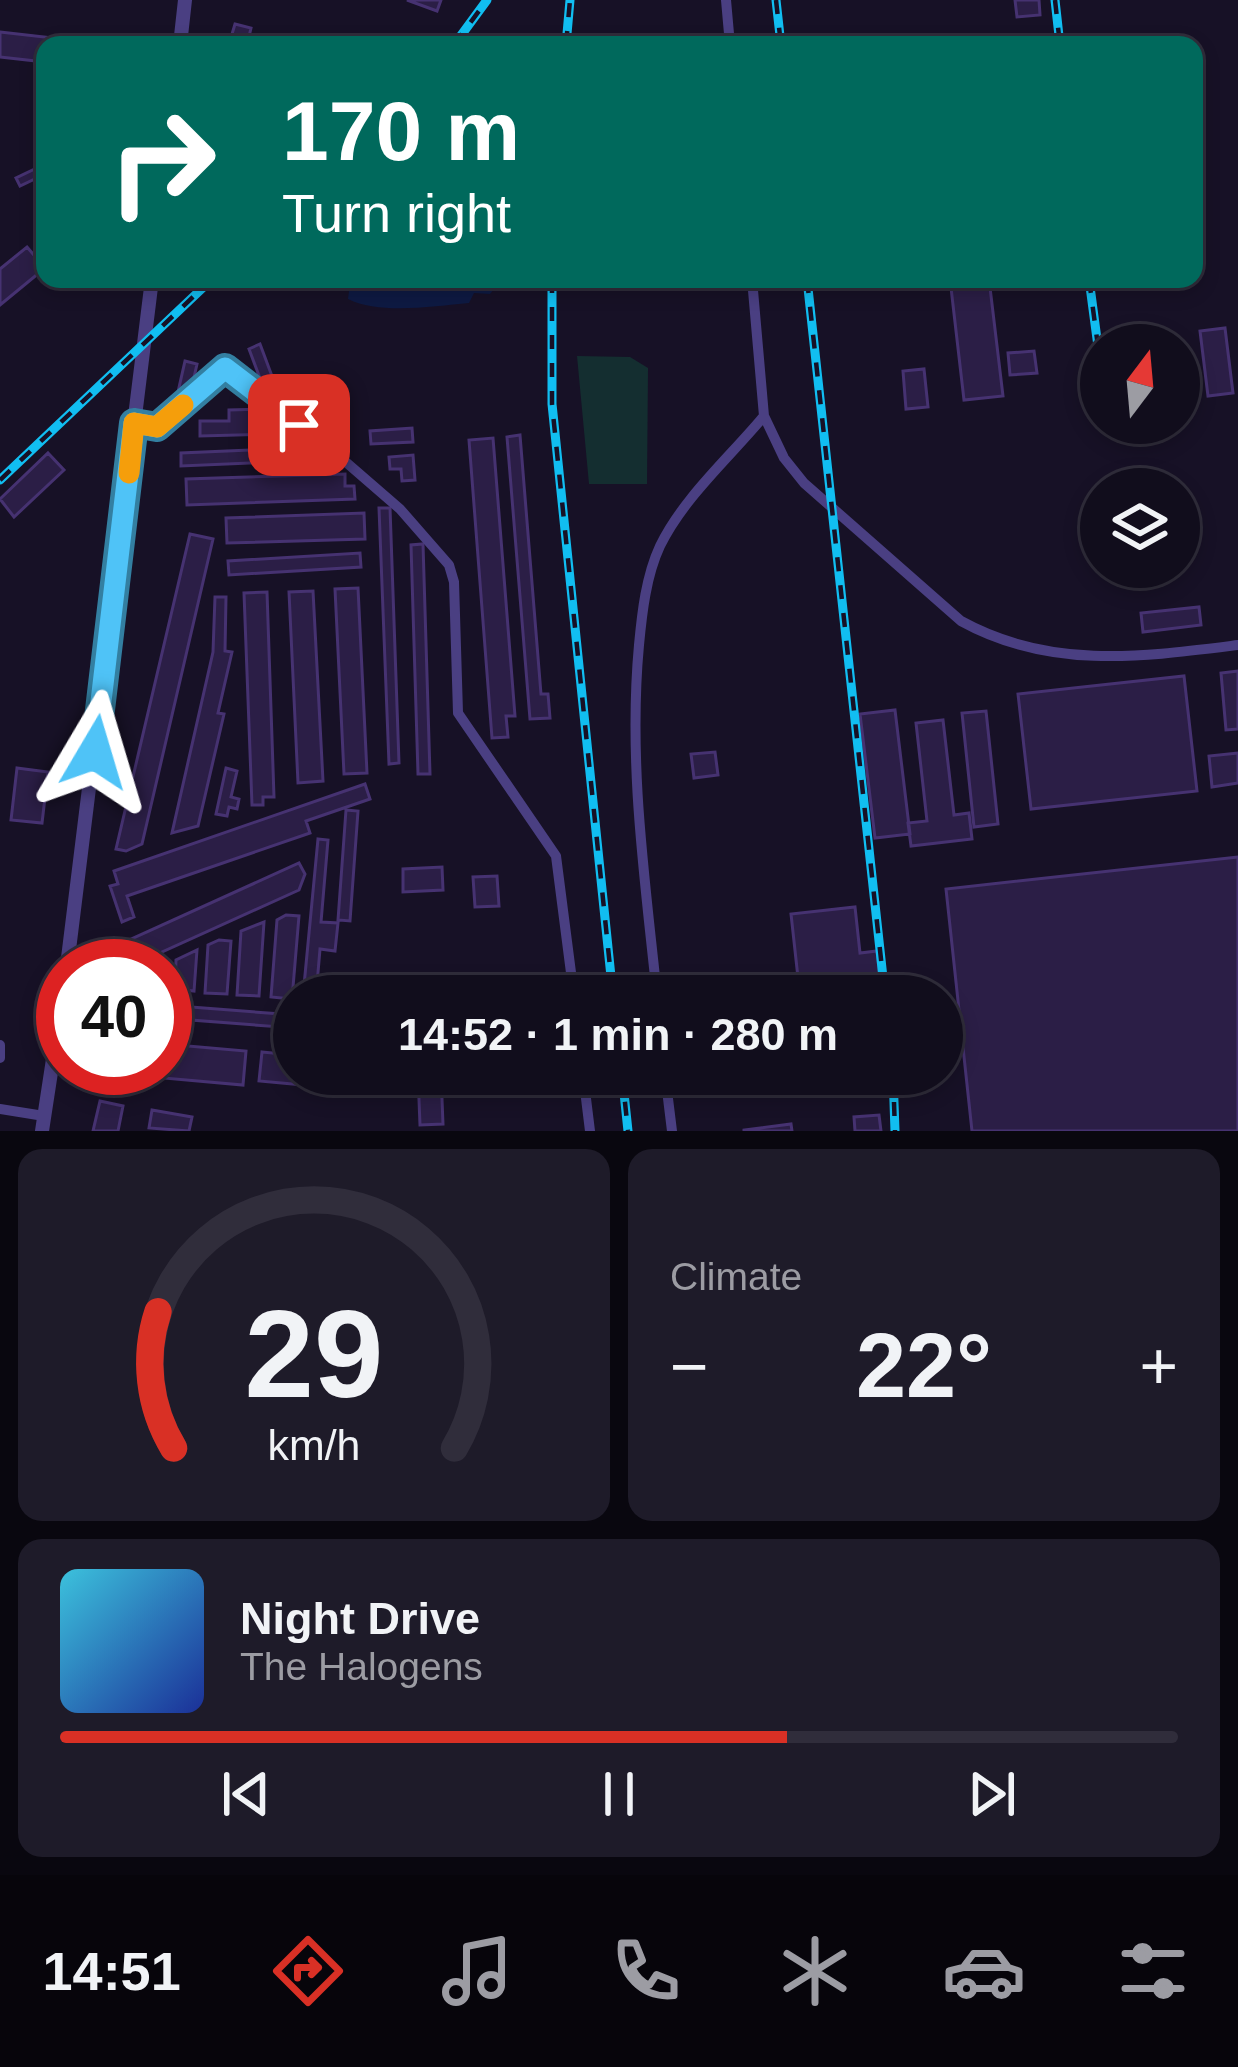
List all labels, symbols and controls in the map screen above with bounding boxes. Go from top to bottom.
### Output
icon: right [84,84,240,240]
text: 170 m [282,84,520,178]
text: Turn right [282,183,511,243]
north arrow [1080,324,1200,444]
map controls [1080,324,1200,588]
pin [248,374,350,476]
icon: arrive [266,392,332,458]
button: layers [1080,468,1200,588]
position arrow [32,689,158,815]
speed limit sign: 40 [36,939,192,1095]
text: 14:52 · 1 min · 280 m [398,1009,838,1060]
text: Climate [670,1255,802,1298]
text: 29 [245,1284,383,1423]
text: 22° [856,1316,992,1416]
text: − [670,1329,709,1403]
text: + [1139,1329,1178,1403]
text: km/h [268,1421,360,1469]
text: Night Drive [240,1593,480,1644]
text: The Halogens [240,1645,483,1688]
icon: previous [213,1761,279,1827]
icon: pause [586,1761,652,1827]
icon: next [959,1761,1025,1827]
icon: directions [266,1929,350,2013]
icon: music [435,1929,519,2013]
icon: phone [604,1929,688,2013]
icon: climate [773,1929,857,2013]
icon: car [942,1929,1026,2013]
icon: filters [1111,1929,1195,2013]
text: 14:51 [43,1941,181,2001]

